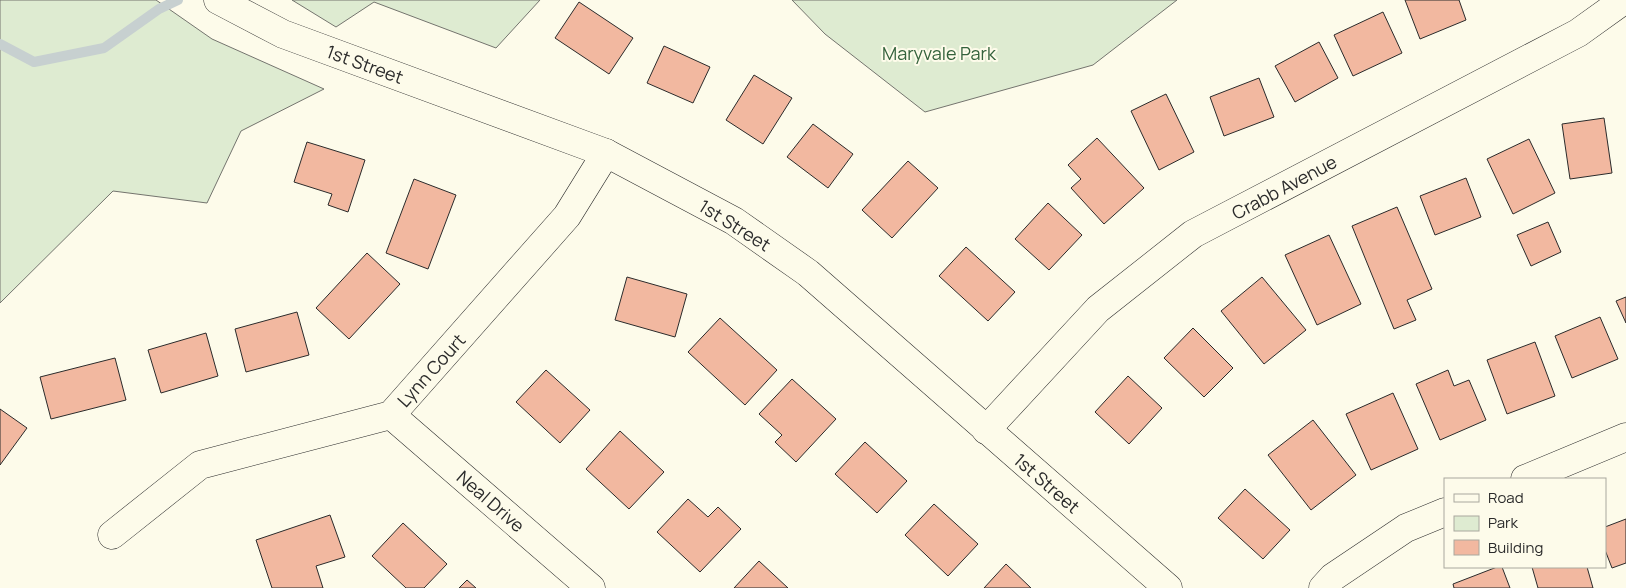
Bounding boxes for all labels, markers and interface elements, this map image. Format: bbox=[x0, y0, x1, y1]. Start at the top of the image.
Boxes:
street label: 1st Street bbox=[323, 39, 407, 89]
park label: Maryvale Park bbox=[882, 41, 997, 65]
street label: Crabb Avenue bbox=[1227, 149, 1341, 225]
street label: 1st Street bbox=[695, 194, 775, 256]
street label: Lynn Court bbox=[392, 328, 470, 412]
street label: 1st Street bbox=[1009, 448, 1085, 518]
street label: Neal Drive bbox=[452, 465, 530, 537]
legend bbox=[1444, 478, 1606, 568]
text: Road bbox=[1488, 487, 1524, 508]
text: Park bbox=[1488, 512, 1518, 533]
text: Building bbox=[1488, 537, 1543, 558]

